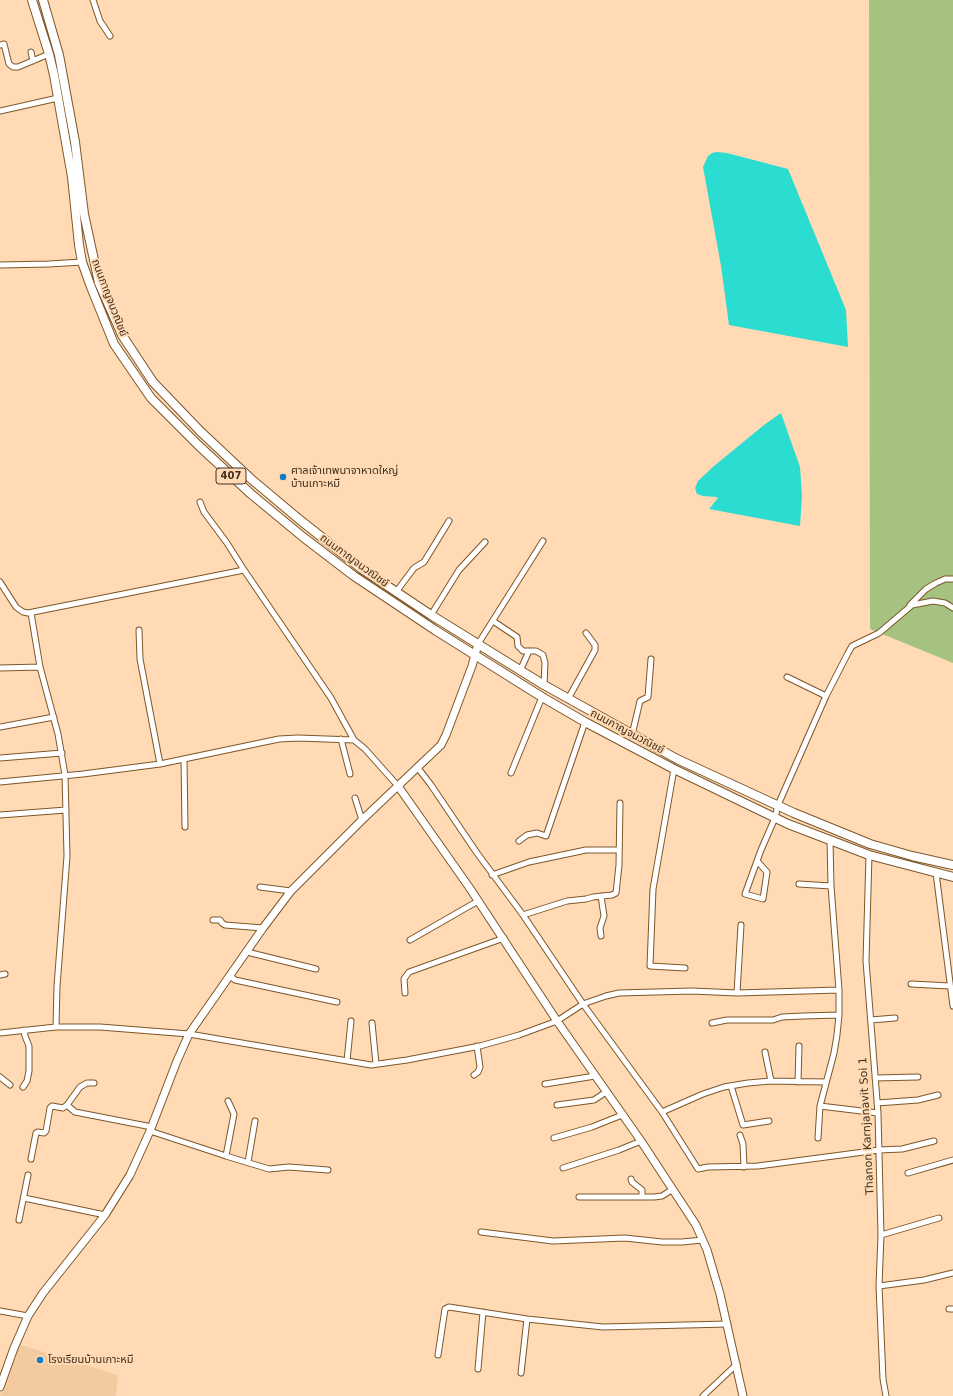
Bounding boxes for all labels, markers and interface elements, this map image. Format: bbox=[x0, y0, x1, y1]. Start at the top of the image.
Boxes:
street label: ถนนกาญจนวณิชย์ bbox=[88, 257, 130, 339]
place label: ศาลเจ้าเทพนาจาหาดใหญ่ บ้านเกาะหมี bbox=[291, 464, 398, 490]
road number: 407 bbox=[216, 468, 246, 484]
marker: ศาลเจ้าเทพนาจาหาดใหญ่ บ้านเกาะหมี bbox=[278, 472, 288, 482]
street label: ถนนกาญจนวณิชย์ bbox=[317, 532, 391, 590]
street label: ถนนกาญจนวณิชย์ bbox=[588, 707, 666, 757]
street label: Thanon Karnjanavit Soi 1 bbox=[857, 1057, 877, 1195]
place label: โรงเรียนบ้านเกาะหมี bbox=[48, 1353, 133, 1367]
marker: โรงเรียนบ้านเกาะหมี bbox=[35, 1355, 45, 1365]

